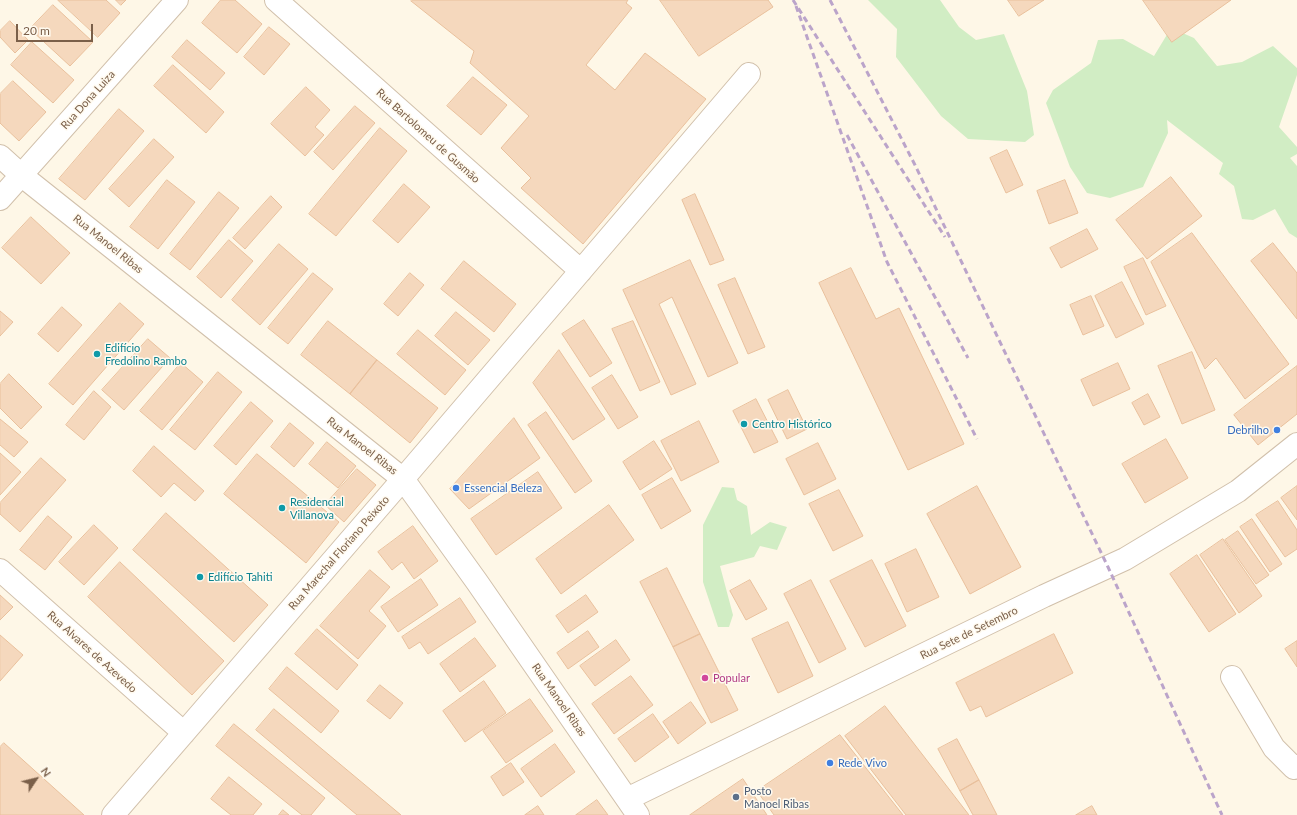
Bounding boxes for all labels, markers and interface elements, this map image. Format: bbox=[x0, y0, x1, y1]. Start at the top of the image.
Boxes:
scale bar bbox=[18, 16, 95, 42]
text: 20 m bbox=[23, 23, 50, 38]
street label: Rua Dona Luiza bbox=[58, 68, 118, 132]
street label: Rua Bartolomeu de Gusmão bbox=[374, 86, 482, 186]
street label: Rua Manoel Ribas bbox=[70, 212, 146, 276]
place label: Edifício Fredolino Rambo bbox=[105, 341, 187, 367]
marker: Edifício Fredolino Rambo bbox=[92, 349, 102, 359]
street label: Rua Manoel Ribas bbox=[324, 414, 400, 478]
place label: Centro Histórico bbox=[752, 417, 832, 431]
marker: Centro Histórico bbox=[739, 419, 749, 429]
place label: Debrilho bbox=[1227, 423, 1269, 437]
marker: Debrilho bbox=[1272, 425, 1282, 435]
place label: Essencial Beleza bbox=[464, 481, 542, 495]
marker: Essencial Beleza bbox=[451, 483, 461, 493]
street label: Rua Marechal Floriano Peixoto bbox=[286, 493, 392, 613]
place label: Residencial Villanova bbox=[290, 495, 344, 521]
marker: Residencial Villanova bbox=[277, 503, 287, 513]
place label: Edifício Tahiti bbox=[208, 570, 272, 584]
marker: Edifício Tahiti bbox=[195, 572, 205, 582]
street label: Rua Sete de Setembro bbox=[918, 604, 1020, 662]
street label: Rua Alvares de Azevedo bbox=[45, 608, 139, 696]
street label: Rua Manoel Ribas bbox=[529, 661, 589, 739]
place label: Popular bbox=[713, 671, 750, 685]
marker: Popular bbox=[700, 673, 710, 683]
place label: Rede Vivo bbox=[838, 756, 887, 770]
marker: Rede Vivo bbox=[825, 758, 835, 768]
north arrow bbox=[16, 759, 56, 799]
text: N bbox=[38, 765, 54, 779]
place label: Posto Manoel Ribas bbox=[744, 784, 809, 810]
marker: Posto Manoel Ribas bbox=[731, 792, 741, 802]

